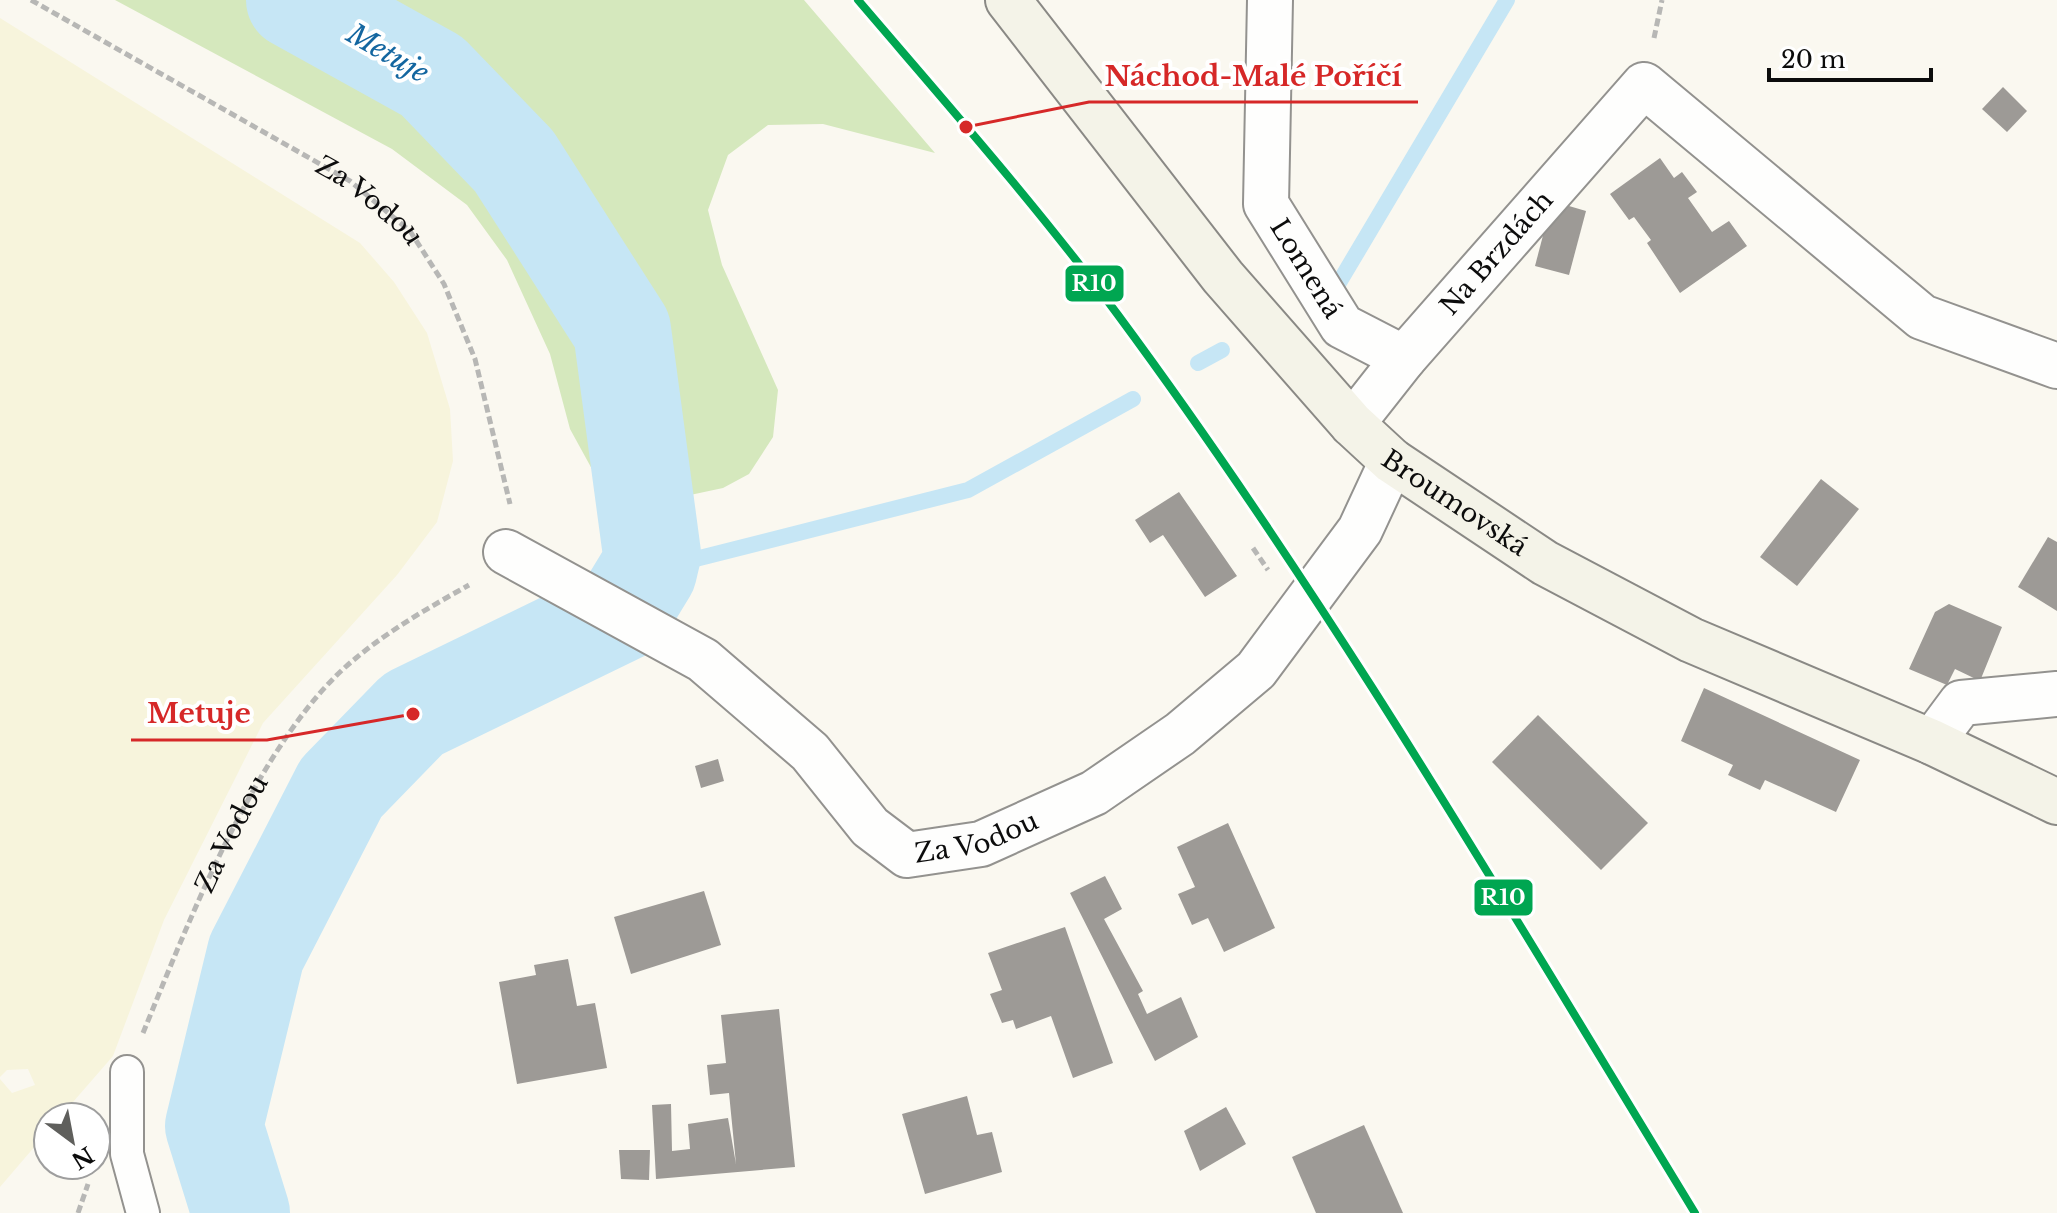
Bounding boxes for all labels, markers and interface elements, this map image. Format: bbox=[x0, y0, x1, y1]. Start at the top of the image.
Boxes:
water label: Metuje bbox=[340, 16, 435, 91]
scale bar bbox=[1769, 32, 1931, 82]
text: 20 m bbox=[1781, 45, 1846, 74]
callout: Náchod-Malé Poříčí bbox=[1089, 50, 1418, 102]
text: Náchod-Malé Poříčí bbox=[1104, 59, 1402, 94]
street label: Za Vodou bbox=[310, 149, 430, 251]
street label: Na Brzdách bbox=[1433, 184, 1560, 322]
street label: Lomená bbox=[1263, 213, 1349, 325]
line badge: R10 bbox=[1064, 264, 1125, 303]
text: R10 bbox=[1071, 270, 1117, 297]
street label: Broumovská bbox=[1376, 443, 1534, 563]
callout: Metuje bbox=[131, 688, 267, 740]
text: Metuje bbox=[147, 696, 251, 731]
street label: Za Vodou bbox=[188, 769, 275, 898]
street label: Za Vodou bbox=[912, 804, 1043, 870]
line badge: R10 bbox=[1473, 878, 1534, 917]
text: R10 bbox=[1480, 884, 1526, 911]
north arrow bbox=[32, 1101, 112, 1181]
text: N bbox=[66, 1141, 98, 1175]

